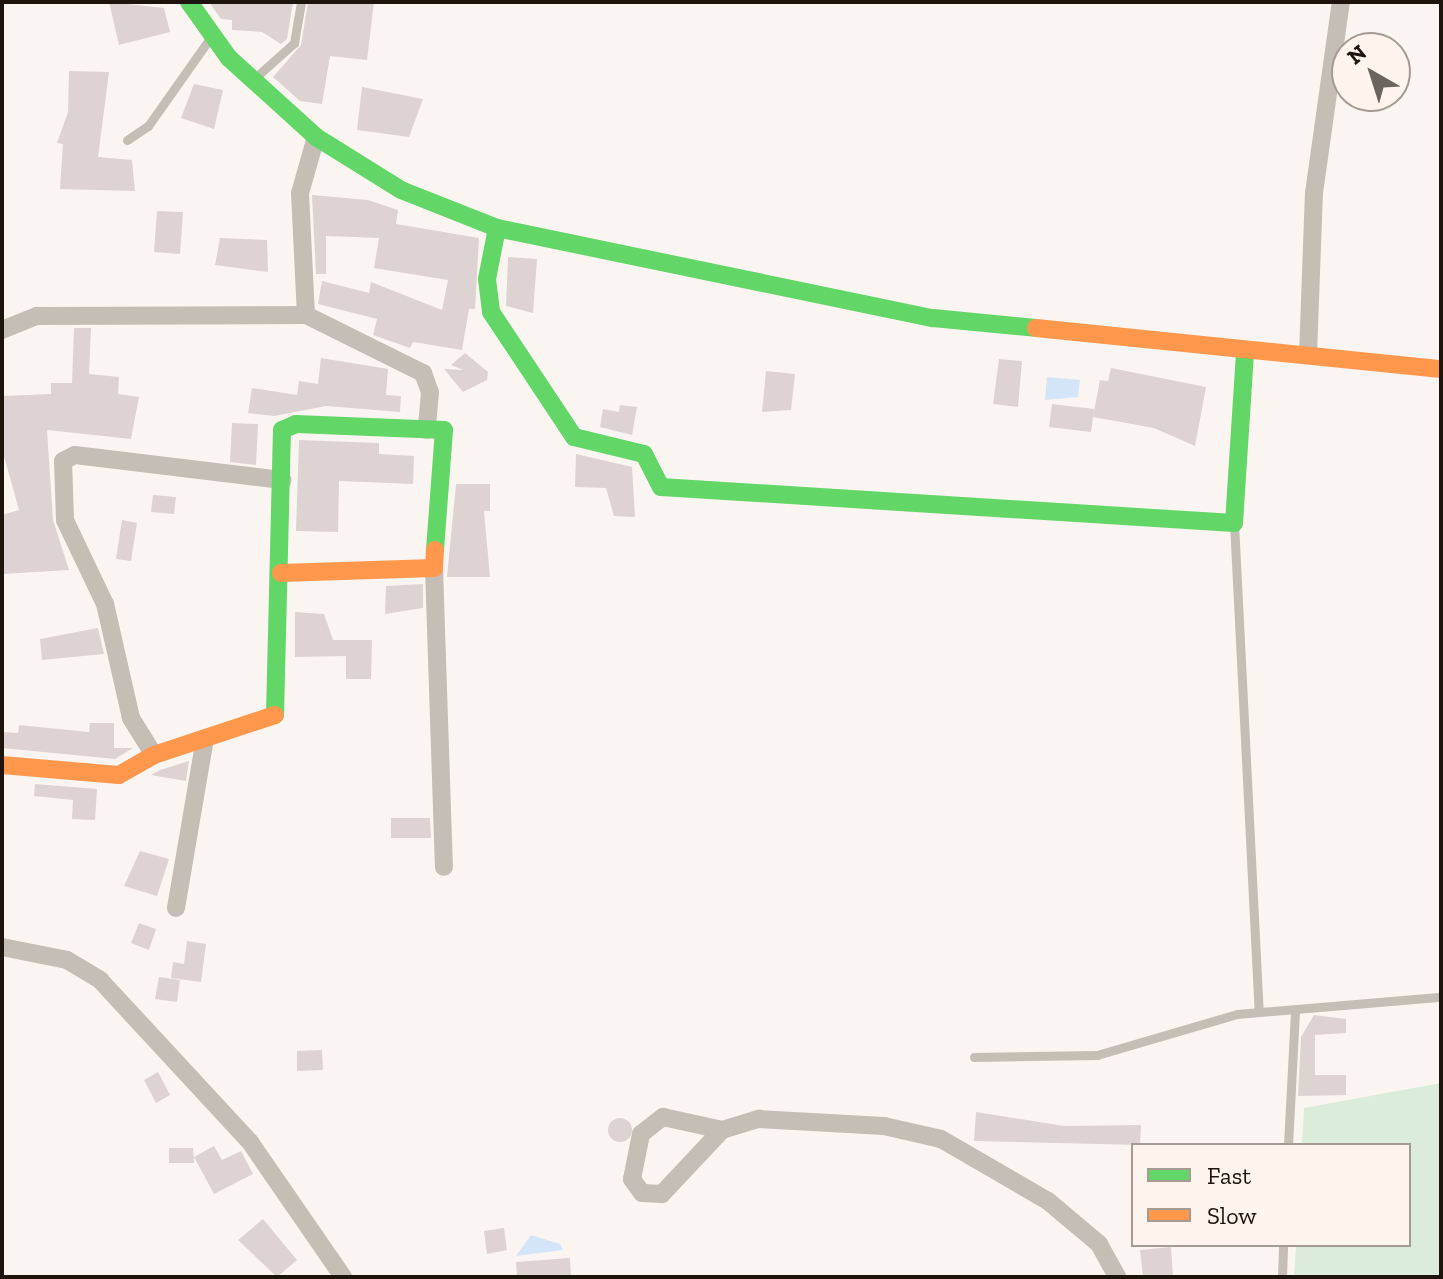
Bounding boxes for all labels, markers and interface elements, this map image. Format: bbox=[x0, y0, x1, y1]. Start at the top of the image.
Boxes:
north arrow bbox=[1331, 32, 1411, 112]
text: N bbox=[1342, 39, 1372, 70]
legend bbox=[1131, 1143, 1411, 1247]
text: Fast bbox=[1207, 1161, 1251, 1190]
text: Slow bbox=[1207, 1201, 1257, 1230]

